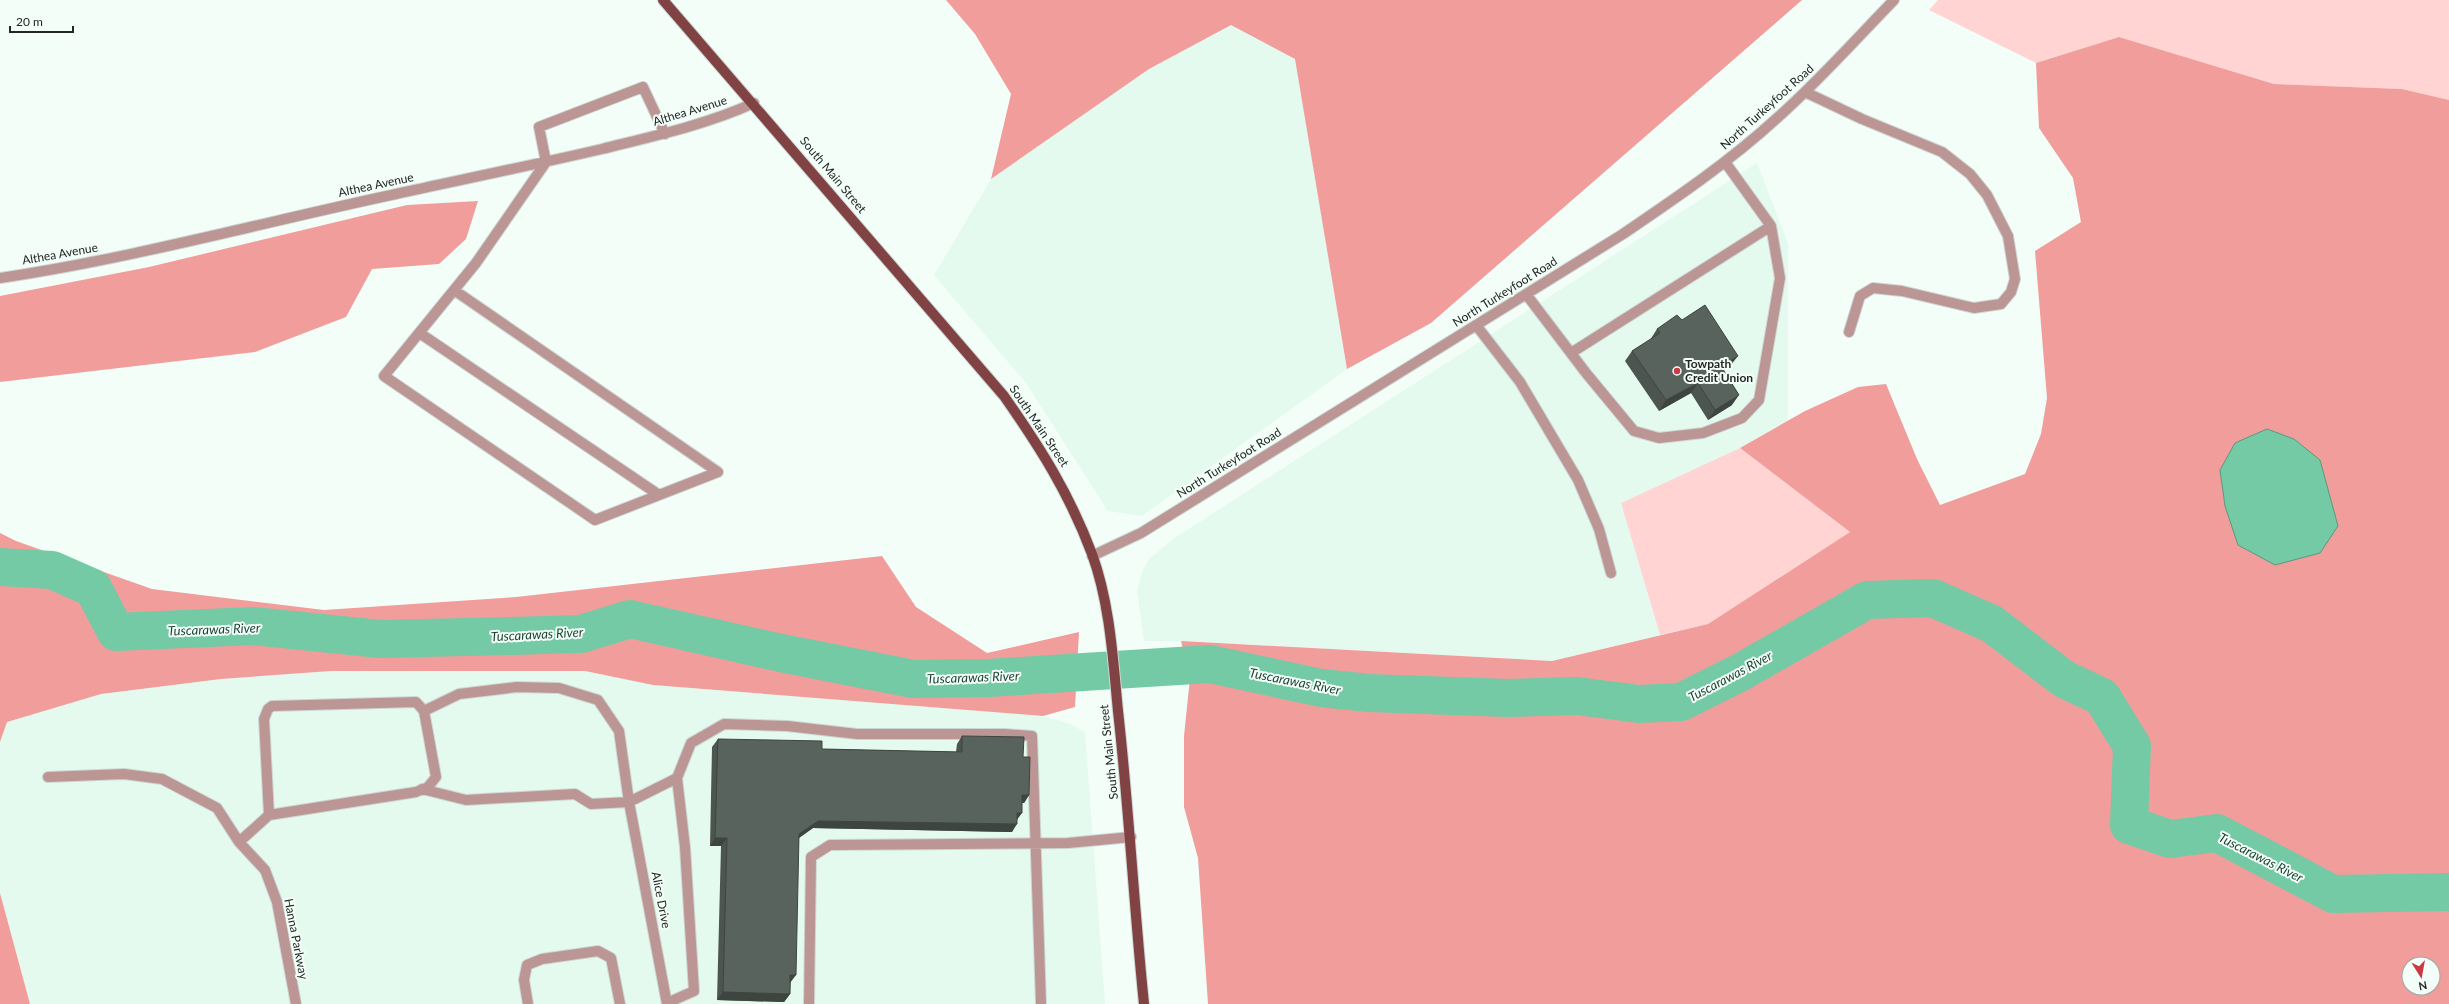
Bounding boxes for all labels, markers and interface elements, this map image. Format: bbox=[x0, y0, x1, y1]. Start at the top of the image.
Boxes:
scale bar bbox=[10, 8, 73, 34]
text: 20 m bbox=[16, 14, 43, 29]
street label: North Turkeyfoot Road bbox=[1717, 61, 1816, 152]
street label: Althea Avenue bbox=[651, 92, 729, 129]
street label: South Main Street bbox=[797, 133, 870, 216]
street label: Althea Avenue bbox=[337, 169, 415, 200]
street label: Althea Avenue bbox=[21, 239, 99, 268]
street label: North Turkeyfoot Road bbox=[1450, 253, 1560, 330]
place label: Towpath Credit Union bbox=[1685, 356, 1753, 385]
marker: Towpath Credit Union bbox=[1672, 366, 1682, 376]
street label: South Main Street bbox=[1007, 382, 1073, 470]
street label: North Turkeyfoot Road bbox=[1174, 424, 1284, 501]
water label: Tuscarawas River bbox=[167, 619, 261, 639]
water label: Tuscarawas River bbox=[490, 624, 584, 644]
water label: Tuscarawas River bbox=[1685, 647, 1775, 705]
water label: Tuscarawas River bbox=[1248, 664, 1343, 698]
water label: Tuscarawas River bbox=[926, 667, 1020, 687]
street label: South Main Street bbox=[1096, 703, 1121, 800]
water label: Tuscarawas River bbox=[2216, 829, 2306, 885]
street label: Alice Drive bbox=[649, 870, 674, 930]
street label: Hanna Parkway bbox=[281, 897, 312, 981]
north arrow bbox=[2401, 956, 2441, 996]
text: N bbox=[2418, 979, 2428, 993]

